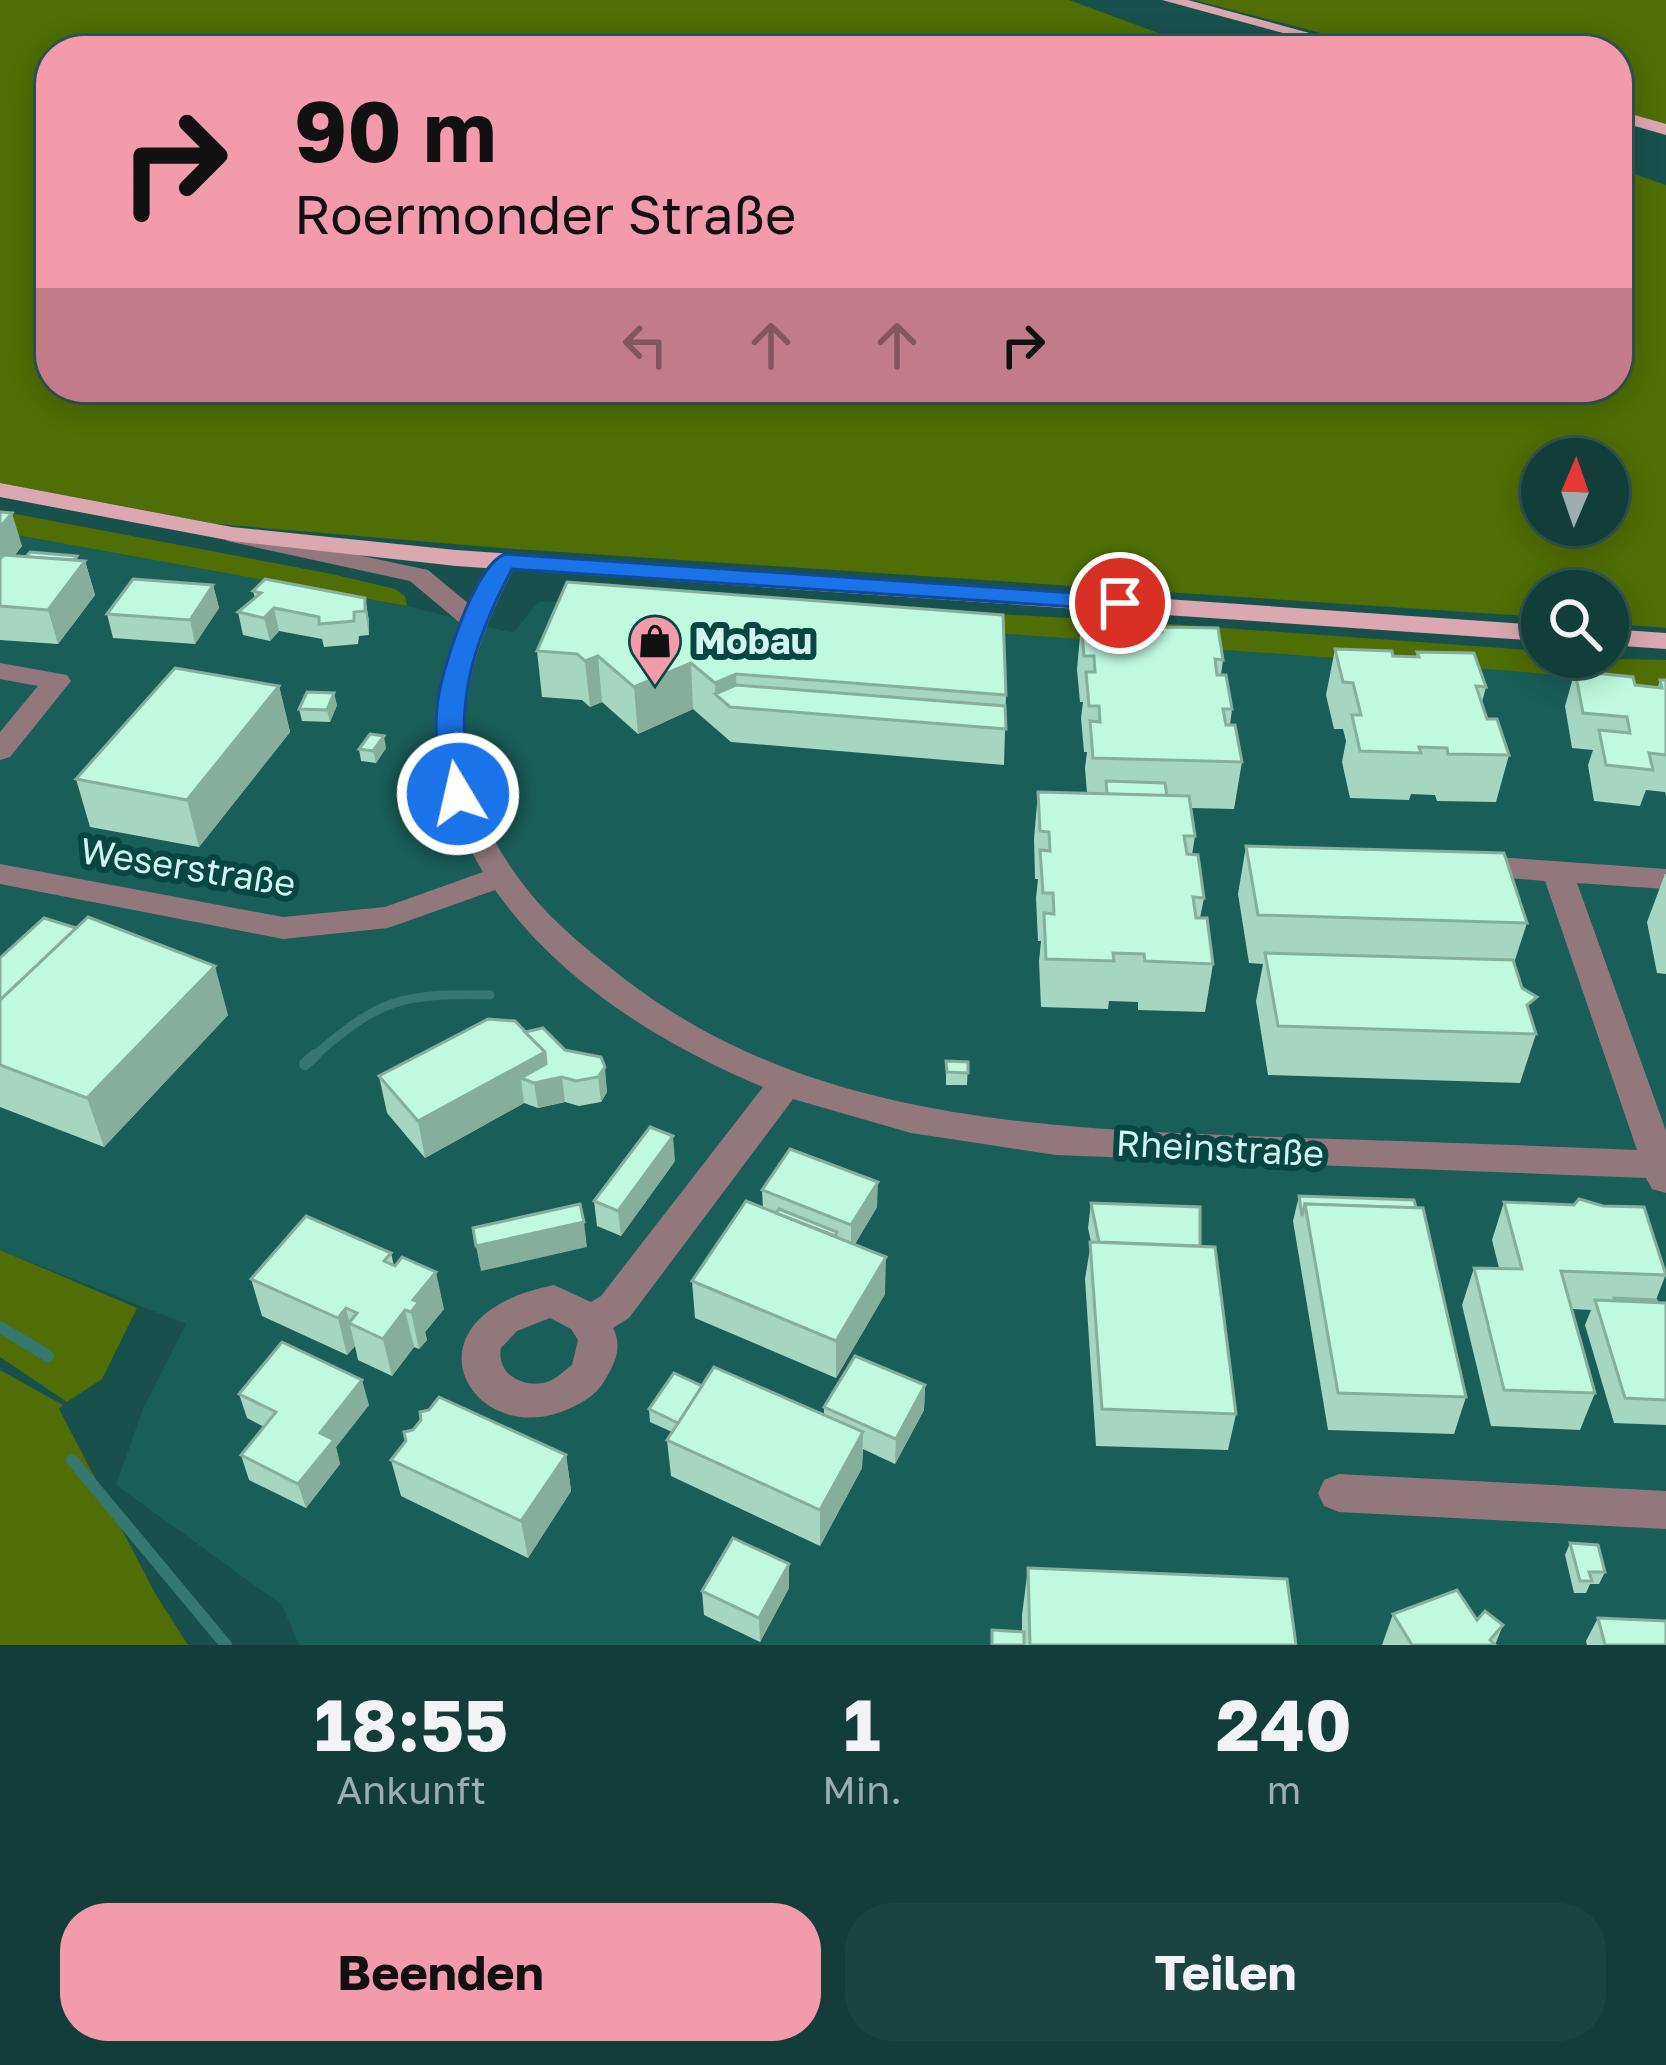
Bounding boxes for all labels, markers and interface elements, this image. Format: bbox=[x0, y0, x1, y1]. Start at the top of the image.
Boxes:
text: 90 m bbox=[294, 80, 496, 180]
icon: right bbox=[96, 84, 252, 240]
text: Roermonder Straße bbox=[294, 181, 796, 246]
icon: left bbox=[612, 312, 678, 378]
icon: ahead bbox=[738, 312, 804, 378]
icon: ahead bbox=[864, 312, 930, 378]
icon: right bbox=[990, 312, 1056, 378]
north arrow bbox=[1521, 438, 1629, 546]
map controls bbox=[1521, 438, 1629, 678]
pin bbox=[1069, 552, 1171, 654]
icon: arrive bbox=[1087, 570, 1153, 636]
button: search bbox=[1521, 570, 1629, 678]
shop icon: Mobau bbox=[627, 613, 683, 687]
place label: Mobau bbox=[694, 619, 812, 662]
position arrow bbox=[395, 731, 521, 857]
street label: Weserstraße bbox=[77, 828, 299, 905]
street label: Rheinstraße bbox=[1115, 1121, 1325, 1174]
text: 18:55 bbox=[314, 1680, 508, 1767]
text: 1 bbox=[844, 1680, 881, 1767]
text: 240 bbox=[1216, 1680, 1352, 1767]
text: Ankunft bbox=[336, 1766, 486, 1813]
text: Min. bbox=[822, 1766, 902, 1813]
text: m bbox=[1267, 1766, 1301, 1813]
button: Beenden bbox=[60, 1903, 821, 2041]
button: Teilen bbox=[845, 1903, 1606, 2041]

